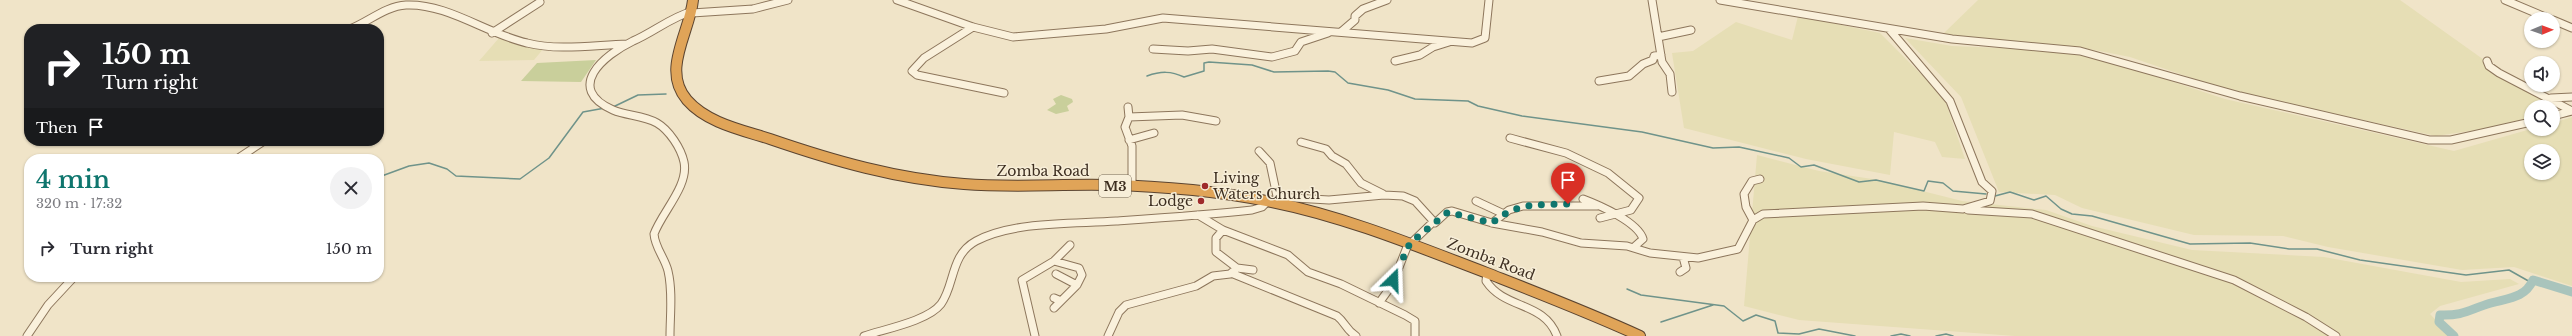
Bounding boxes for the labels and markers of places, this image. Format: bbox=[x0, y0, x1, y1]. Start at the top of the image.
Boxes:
pin bbox=[1551, 163, 1585, 204]
place label: Living Waters Church bbox=[1212, 169, 1321, 203]
marker: Living Waters Church bbox=[1200, 181, 1210, 191]
place label: Lodge bbox=[1148, 192, 1193, 210]
marker: Lodge bbox=[1196, 196, 1206, 206]

